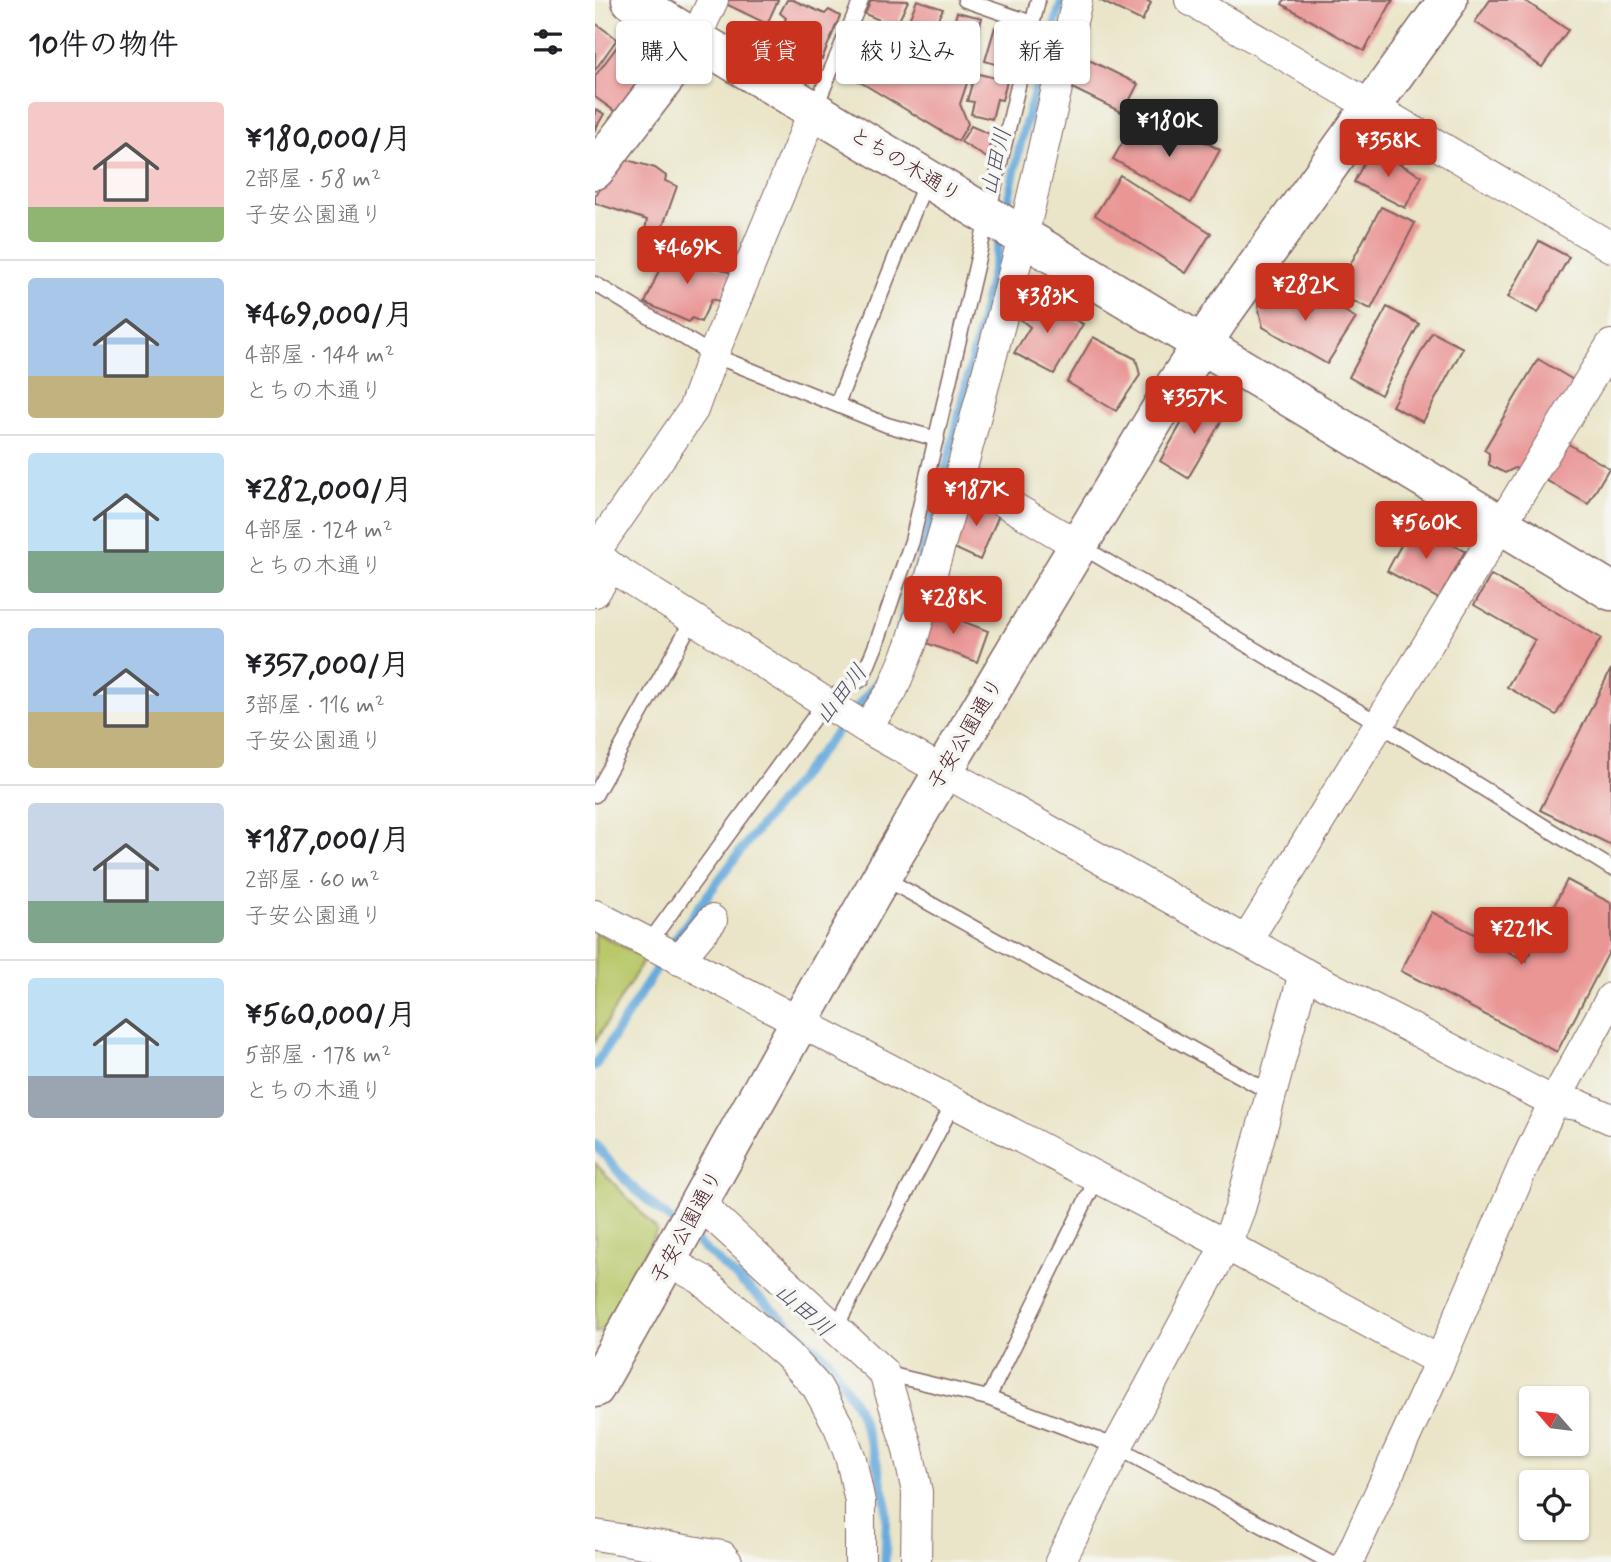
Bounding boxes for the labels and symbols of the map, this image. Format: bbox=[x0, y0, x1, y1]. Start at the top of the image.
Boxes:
pin: ¥180K bbox=[1120, 100, 1218, 159]
pin: ¥358K bbox=[1339, 120, 1437, 179]
street label: とちの木通り bbox=[844, 121, 966, 209]
water label: 山田川 bbox=[975, 125, 1019, 199]
pin: ¥469K bbox=[638, 226, 736, 286]
pin: ¥282K bbox=[1256, 264, 1354, 323]
pin: ¥383K bbox=[998, 276, 1096, 335]
pin: ¥357K bbox=[1145, 376, 1243, 436]
pin: ¥187K bbox=[927, 468, 1025, 528]
pin: ¥560K bbox=[1377, 502, 1475, 561]
pin: ¥288K bbox=[904, 576, 1002, 636]
water label: 山田川 bbox=[809, 659, 875, 731]
street label: 子安公園通り bbox=[922, 673, 1010, 795]
pin: ¥221K bbox=[1472, 908, 1570, 967]
street label: 子安公園通り bbox=[644, 1165, 730, 1289]
water label: 山田川 bbox=[767, 1277, 839, 1345]
north arrow bbox=[1519, 1386, 1589, 1456]

